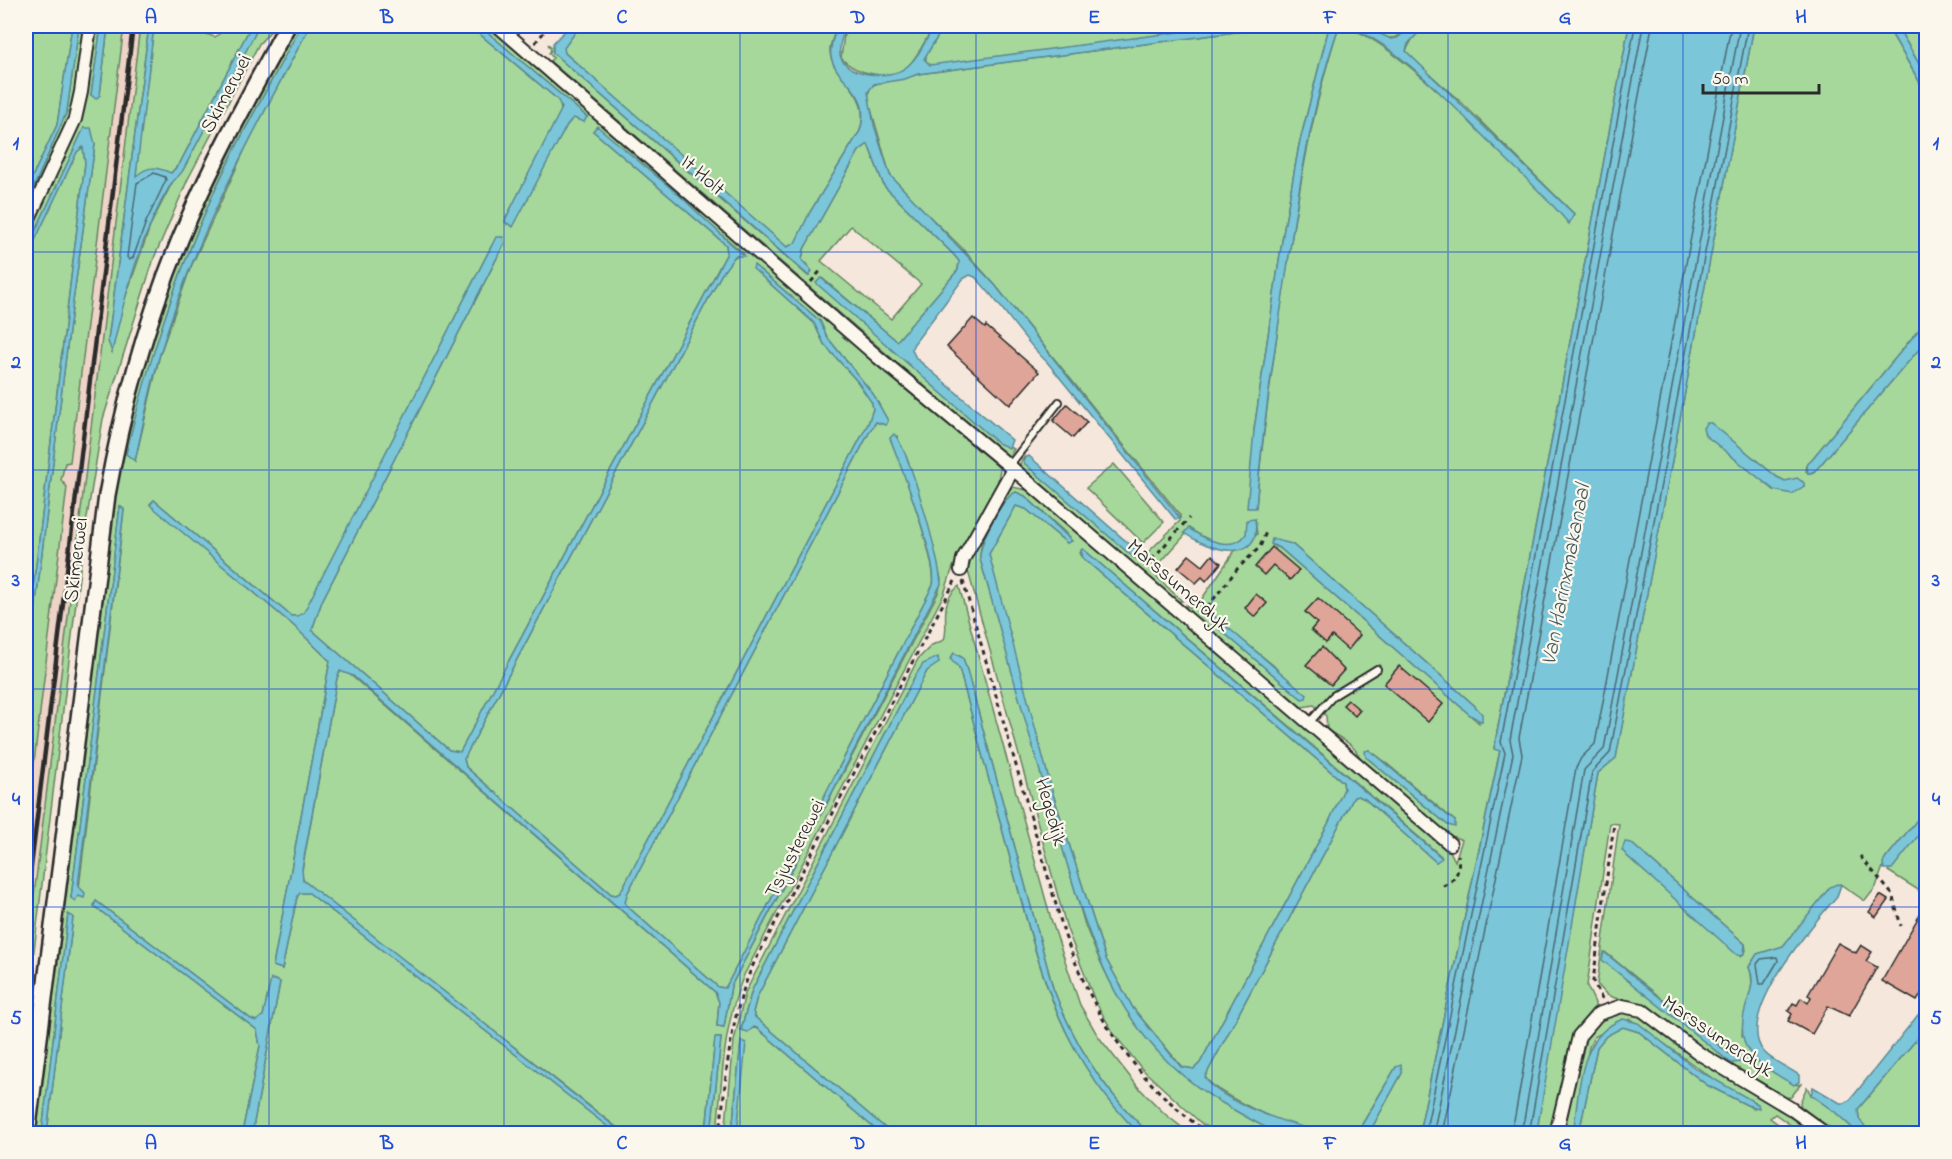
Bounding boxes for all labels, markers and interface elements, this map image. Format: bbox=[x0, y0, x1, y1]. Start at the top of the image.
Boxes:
text: A bbox=[145, 4, 157, 33]
text: B bbox=[379, 4, 394, 33]
text: C bbox=[617, 4, 628, 33]
text: D bbox=[850, 4, 865, 33]
text: E bbox=[1088, 4, 1100, 33]
text: F bbox=[1323, 4, 1337, 33]
text: G bbox=[1559, 4, 1572, 33]
text: H bbox=[1795, 4, 1807, 33]
street label: Skimerwei bbox=[194, 49, 260, 139]
scale bar bbox=[1703, 57, 1818, 95]
text: 50 m bbox=[1712, 67, 1749, 93]
text: 1 bbox=[13, 130, 20, 159]
text: 1 bbox=[1933, 130, 1940, 159]
street label: It Holt bbox=[673, 148, 731, 204]
text: 2 bbox=[10, 349, 21, 378]
text: 2 bbox=[1930, 349, 1941, 378]
water label: Van Harinxmakanaal bbox=[1534, 480, 1601, 668]
street label: Skimerwei bbox=[57, 516, 97, 604]
street label: Marssumerdyk bbox=[1118, 532, 1237, 642]
text: 3 bbox=[11, 567, 20, 596]
text: 3 bbox=[1931, 567, 1940, 596]
street label: Hegedijk bbox=[1024, 774, 1074, 851]
text: 4 bbox=[12, 786, 21, 815]
text: 4 bbox=[1932, 786, 1941, 815]
street label: Tsjusterewei bbox=[758, 794, 834, 904]
street label: Marssumerdyk bbox=[1654, 989, 1779, 1088]
text: 5 bbox=[10, 1005, 22, 1034]
text: 5 bbox=[1930, 1005, 1942, 1034]
text: A bbox=[145, 1130, 157, 1159]
text: B bbox=[379, 1130, 394, 1159]
text: C bbox=[617, 1130, 628, 1159]
text: D bbox=[850, 1130, 865, 1159]
text: E bbox=[1088, 1130, 1100, 1159]
text: F bbox=[1323, 1130, 1337, 1159]
text: G bbox=[1559, 1130, 1572, 1159]
text: H bbox=[1795, 1130, 1807, 1159]

